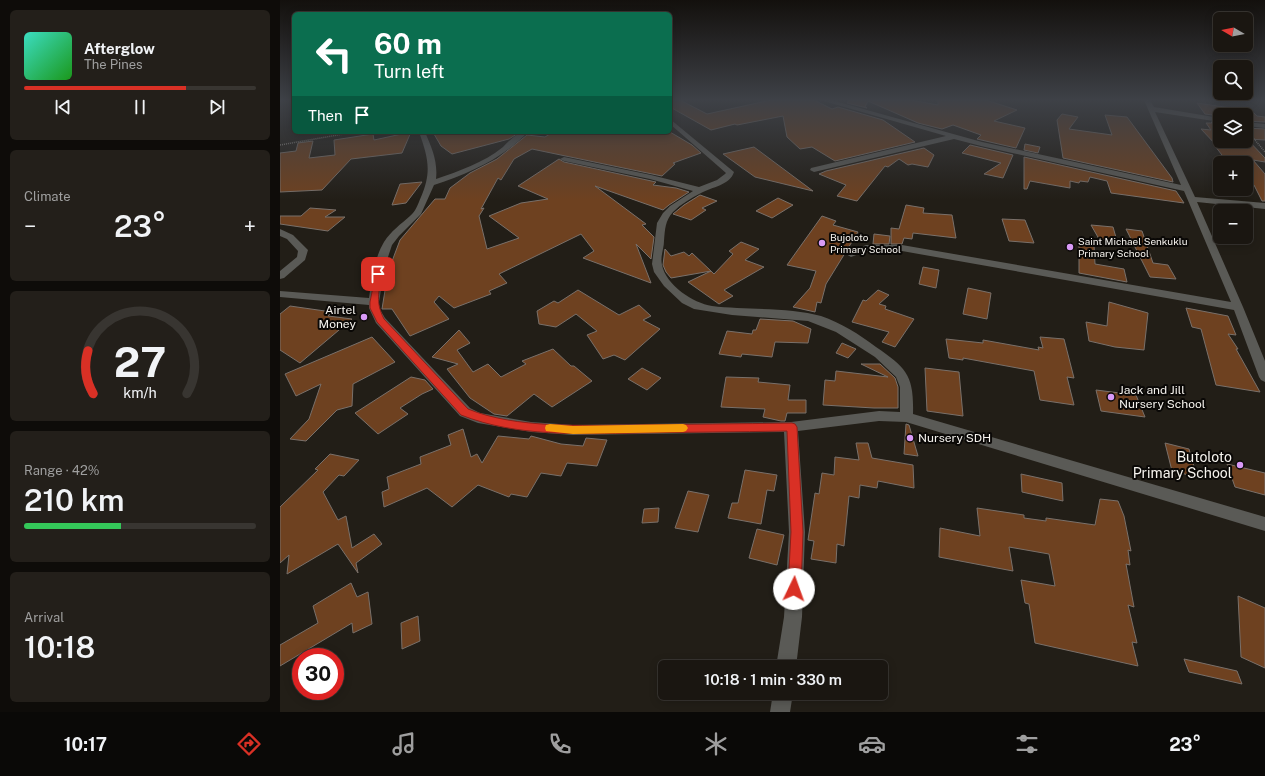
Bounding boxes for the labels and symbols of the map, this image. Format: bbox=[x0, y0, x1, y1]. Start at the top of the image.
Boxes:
north arrow bbox=[1213, 12, 1253, 52]
place label: Bujoloto Primary School bbox=[830, 231, 901, 255]
place label: Saint Michael Senkuklu Primary School bbox=[1078, 235, 1188, 259]
marker: Bujoloto Primary School bbox=[817, 238, 827, 248]
marker: Saint Michael Senkuklu Primary School bbox=[1065, 242, 1075, 252]
pin bbox=[361, 257, 395, 291]
place label: Airtel Money bbox=[319, 303, 357, 331]
marker: Airtel Money bbox=[359, 312, 369, 322]
place label: Jack and Jill Nursery School bbox=[1119, 383, 1206, 411]
marker: Jack and Jill Nursery School bbox=[1106, 392, 1116, 402]
place label: Nursery SDH bbox=[918, 431, 991, 445]
marker: Nursery SDH bbox=[905, 433, 915, 443]
place label: Butoloto Primary School bbox=[1133, 449, 1232, 481]
marker: Butoloto Primary School bbox=[1235, 460, 1245, 470]
position arrow bbox=[773, 568, 815, 610]
speed limit sign: 30 bbox=[292, 648, 344, 700]

